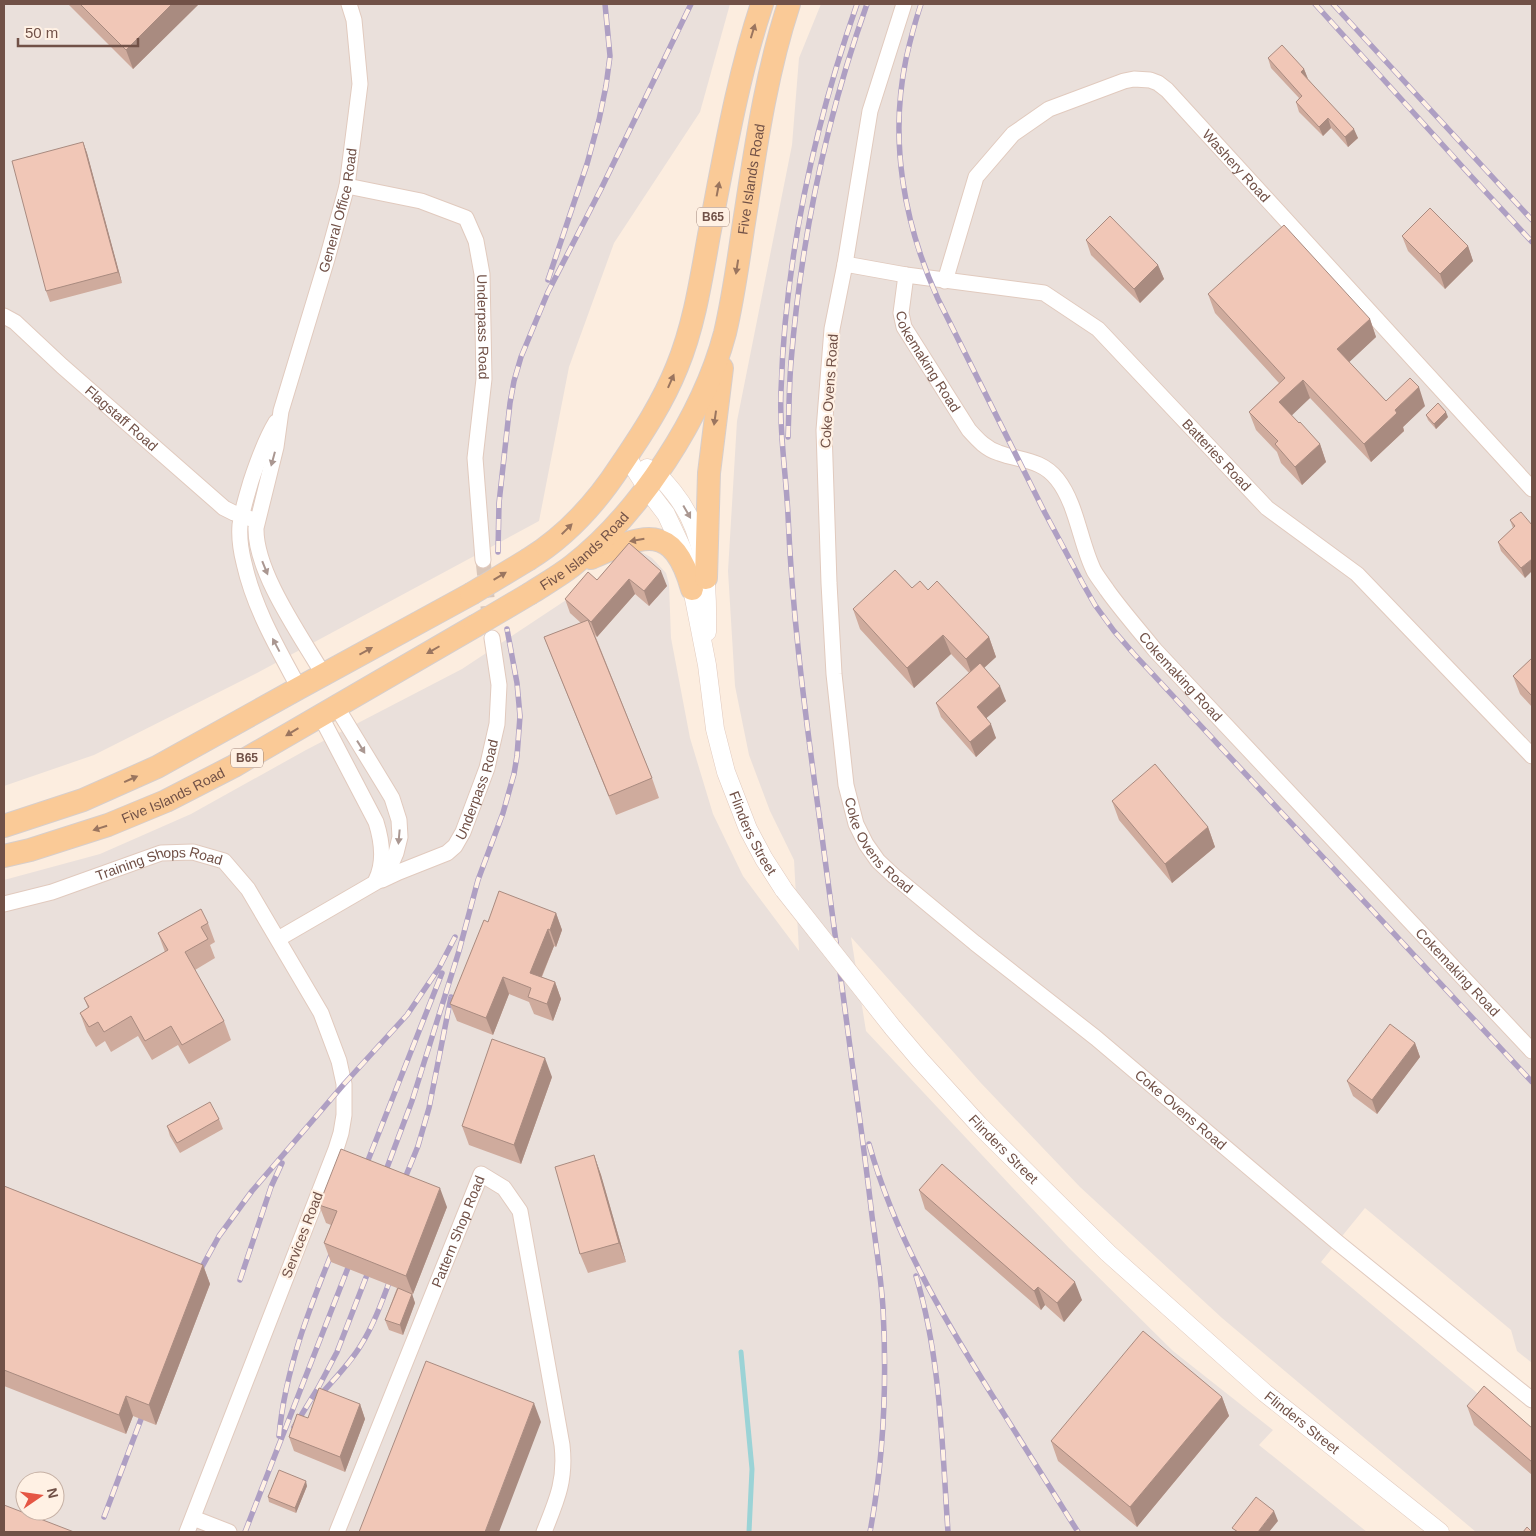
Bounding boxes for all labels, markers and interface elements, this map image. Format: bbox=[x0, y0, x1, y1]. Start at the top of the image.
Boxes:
scale bar bbox=[18, 15, 138, 47]
one-way arrow bbox=[750, 23, 758, 38]
text: 50 m bbox=[25, 24, 58, 41]
street label: Five Islands Road bbox=[734, 122, 768, 236]
street label: Washery Road bbox=[1199, 126, 1273, 205]
street label: General Office Road bbox=[315, 147, 360, 274]
one-way arrow bbox=[715, 181, 723, 197]
road number: B65 bbox=[697, 208, 729, 226]
one-way arrow bbox=[733, 259, 741, 275]
street label: Underpass Road bbox=[474, 274, 492, 379]
street label: Cokemaking Road bbox=[893, 309, 964, 415]
street label: Coke Ovens Road bbox=[817, 333, 841, 449]
one-way arrow bbox=[668, 374, 676, 388]
street label: Flagstaff Road bbox=[82, 382, 161, 454]
one-way arrow bbox=[711, 410, 719, 426]
street label: Batteries Road bbox=[1179, 416, 1254, 494]
one-way arrow bbox=[269, 452, 277, 467]
one-way arrow bbox=[682, 506, 691, 519]
street label: Five Islands Road bbox=[537, 509, 632, 593]
one-way arrow bbox=[561, 523, 573, 535]
one-way arrow bbox=[630, 536, 645, 544]
one-way arrow bbox=[261, 561, 269, 575]
one-way arrow bbox=[493, 572, 506, 581]
street label: Cokemaking Road bbox=[1136, 629, 1226, 724]
one-way arrow bbox=[271, 638, 280, 651]
one-way arrow bbox=[360, 646, 373, 655]
one-way arrow bbox=[426, 646, 439, 655]
one-way arrow bbox=[285, 727, 298, 736]
street label: Underpass Road bbox=[452, 738, 501, 843]
one-way arrow bbox=[357, 741, 366, 754]
road number: B65 bbox=[231, 748, 263, 768]
street label: Five Islands Road bbox=[119, 764, 227, 827]
one-way arrow bbox=[124, 775, 138, 783]
street label: Flinders Street bbox=[726, 789, 780, 878]
street label: Coke Ovens Road bbox=[841, 796, 916, 896]
one-way arrow bbox=[92, 824, 107, 832]
one-way arrow bbox=[395, 829, 403, 845]
street label: Training Shops Road bbox=[93, 843, 224, 884]
street label: Cokemaking Road bbox=[1412, 924, 1503, 1019]
street label: Coke Ovens Road bbox=[1132, 1067, 1230, 1153]
street label: Flinders Street bbox=[966, 1111, 1041, 1187]
street label: Pattern Shop Road bbox=[428, 1173, 488, 1290]
street label: Services Road bbox=[278, 1190, 326, 1280]
street label: Flinders Street bbox=[1261, 1388, 1343, 1457]
north arrow bbox=[15, 1471, 65, 1521]
text: N bbox=[44, 1486, 62, 1500]

